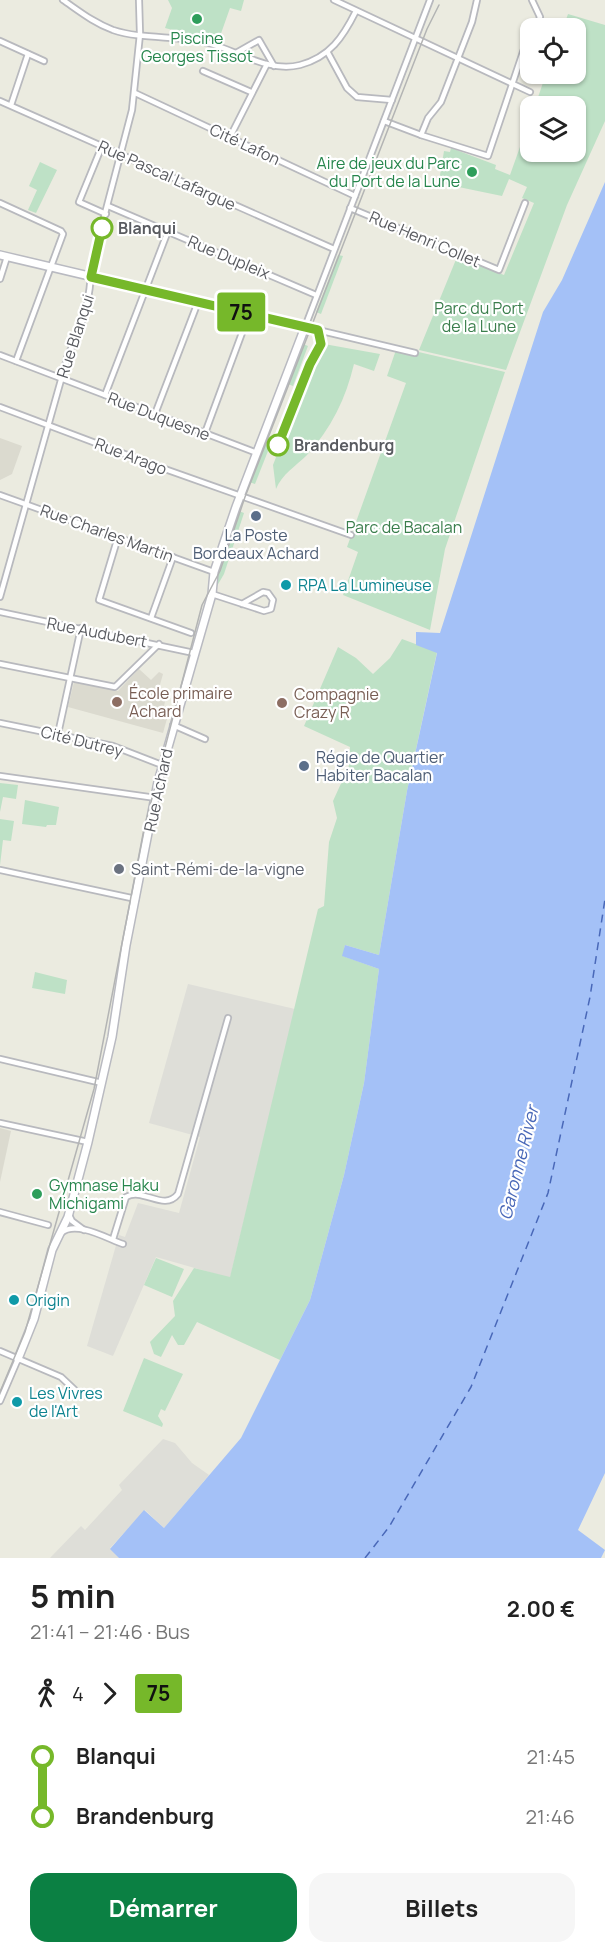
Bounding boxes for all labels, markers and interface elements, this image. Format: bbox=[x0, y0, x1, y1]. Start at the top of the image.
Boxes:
marker: Piscine Georges Tissot bbox=[190, 12, 204, 26]
map controls bbox=[520, 18, 586, 162]
button: locate bbox=[520, 18, 586, 84]
place label: Piscine Georges Tissot bbox=[141, 27, 253, 67]
button: layers bbox=[520, 96, 586, 162]
street label: Cité Lafon bbox=[206, 118, 284, 170]
street label: Rue Pascal Lafargue bbox=[95, 135, 239, 215]
place label: Aire de jeux du Parc du Port de la Lune bbox=[317, 152, 460, 192]
marker: Aire de jeux du Parc du Port de la Lune bbox=[465, 165, 479, 179]
street label: Rue Henri Collet bbox=[366, 206, 484, 272]
marker: Blanqui bbox=[91, 217, 113, 239]
place label: Blanqui bbox=[118, 217, 176, 239]
street label: Rue Dupleix bbox=[185, 230, 274, 284]
street label: Rue Blanqui bbox=[51, 291, 99, 381]
line badge: 75 bbox=[214, 292, 268, 332]
park label: Parc du Port de la Lune bbox=[434, 297, 524, 337]
text: 75 bbox=[229, 298, 253, 326]
street label: Rue Duquesne bbox=[105, 386, 213, 446]
street label: Rue Arago bbox=[92, 432, 170, 480]
marker: Brandenburg bbox=[267, 434, 289, 456]
place label: Brandenburg bbox=[294, 434, 394, 456]
street label: Rue Charles Martin bbox=[37, 499, 177, 567]
marker: La Poste Bordeaux Achard bbox=[249, 509, 263, 523]
park label: Parc de Bacalan bbox=[346, 516, 462, 538]
place label: La Poste Bordeaux Achard bbox=[193, 524, 319, 564]
place label: RPA La Lumineuse bbox=[298, 574, 432, 596]
marker: RPA La Lumineuse bbox=[279, 578, 293, 592]
street label: Rue Audubert bbox=[45, 611, 149, 653]
place label: École primaire Achard bbox=[129, 682, 233, 722]
place label: Compagnie Crazy R bbox=[294, 683, 379, 723]
marker: École primaire Achard bbox=[110, 695, 124, 709]
marker: Compagnie Crazy R bbox=[275, 696, 289, 710]
street label: Cité Dutrey bbox=[39, 720, 126, 762]
street label: Rue Achard bbox=[138, 746, 178, 834]
place label: Régie de Quartier Habiter Bacalan bbox=[316, 746, 444, 786]
marker: Régie de Quartier Habiter Bacalan bbox=[297, 759, 311, 773]
place label: Saint-Rémi-de-la-vigne bbox=[131, 858, 304, 880]
marker: Saint-Rémi-de-la-vigne bbox=[112, 862, 126, 876]
water label: Garonne River bbox=[492, 1101, 544, 1222]
place label: Gymnase Haku Michigami bbox=[49, 1174, 159, 1214]
marker: Gymnase Haku Michigami bbox=[30, 1187, 44, 1201]
place label: Origin bbox=[26, 1289, 70, 1311]
marker: Origin bbox=[7, 1293, 21, 1307]
place label: Les Vivres de l'Art bbox=[29, 1382, 103, 1422]
marker: Les Vivres de l'Art bbox=[10, 1395, 24, 1409]
text: 5 min bbox=[30, 1573, 116, 1618]
text: 2.00 € bbox=[507, 1594, 575, 1624]
text: 21:41 – 21:46 · Bus bbox=[30, 1618, 190, 1645]
icon: walk bbox=[30, 1677, 63, 1710]
icon: forward bbox=[93, 1677, 126, 1710]
text: 75 bbox=[147, 1679, 170, 1707]
text: 4 bbox=[72, 1680, 84, 1707]
text: Blanqui bbox=[76, 1741, 156, 1771]
text: 21:45 bbox=[526, 1743, 575, 1770]
text: Brandenburg bbox=[76, 1801, 214, 1831]
text: 21:46 bbox=[526, 1803, 575, 1830]
button: Démarrer bbox=[30, 1873, 297, 1942]
button: Billets bbox=[309, 1873, 575, 1942]

